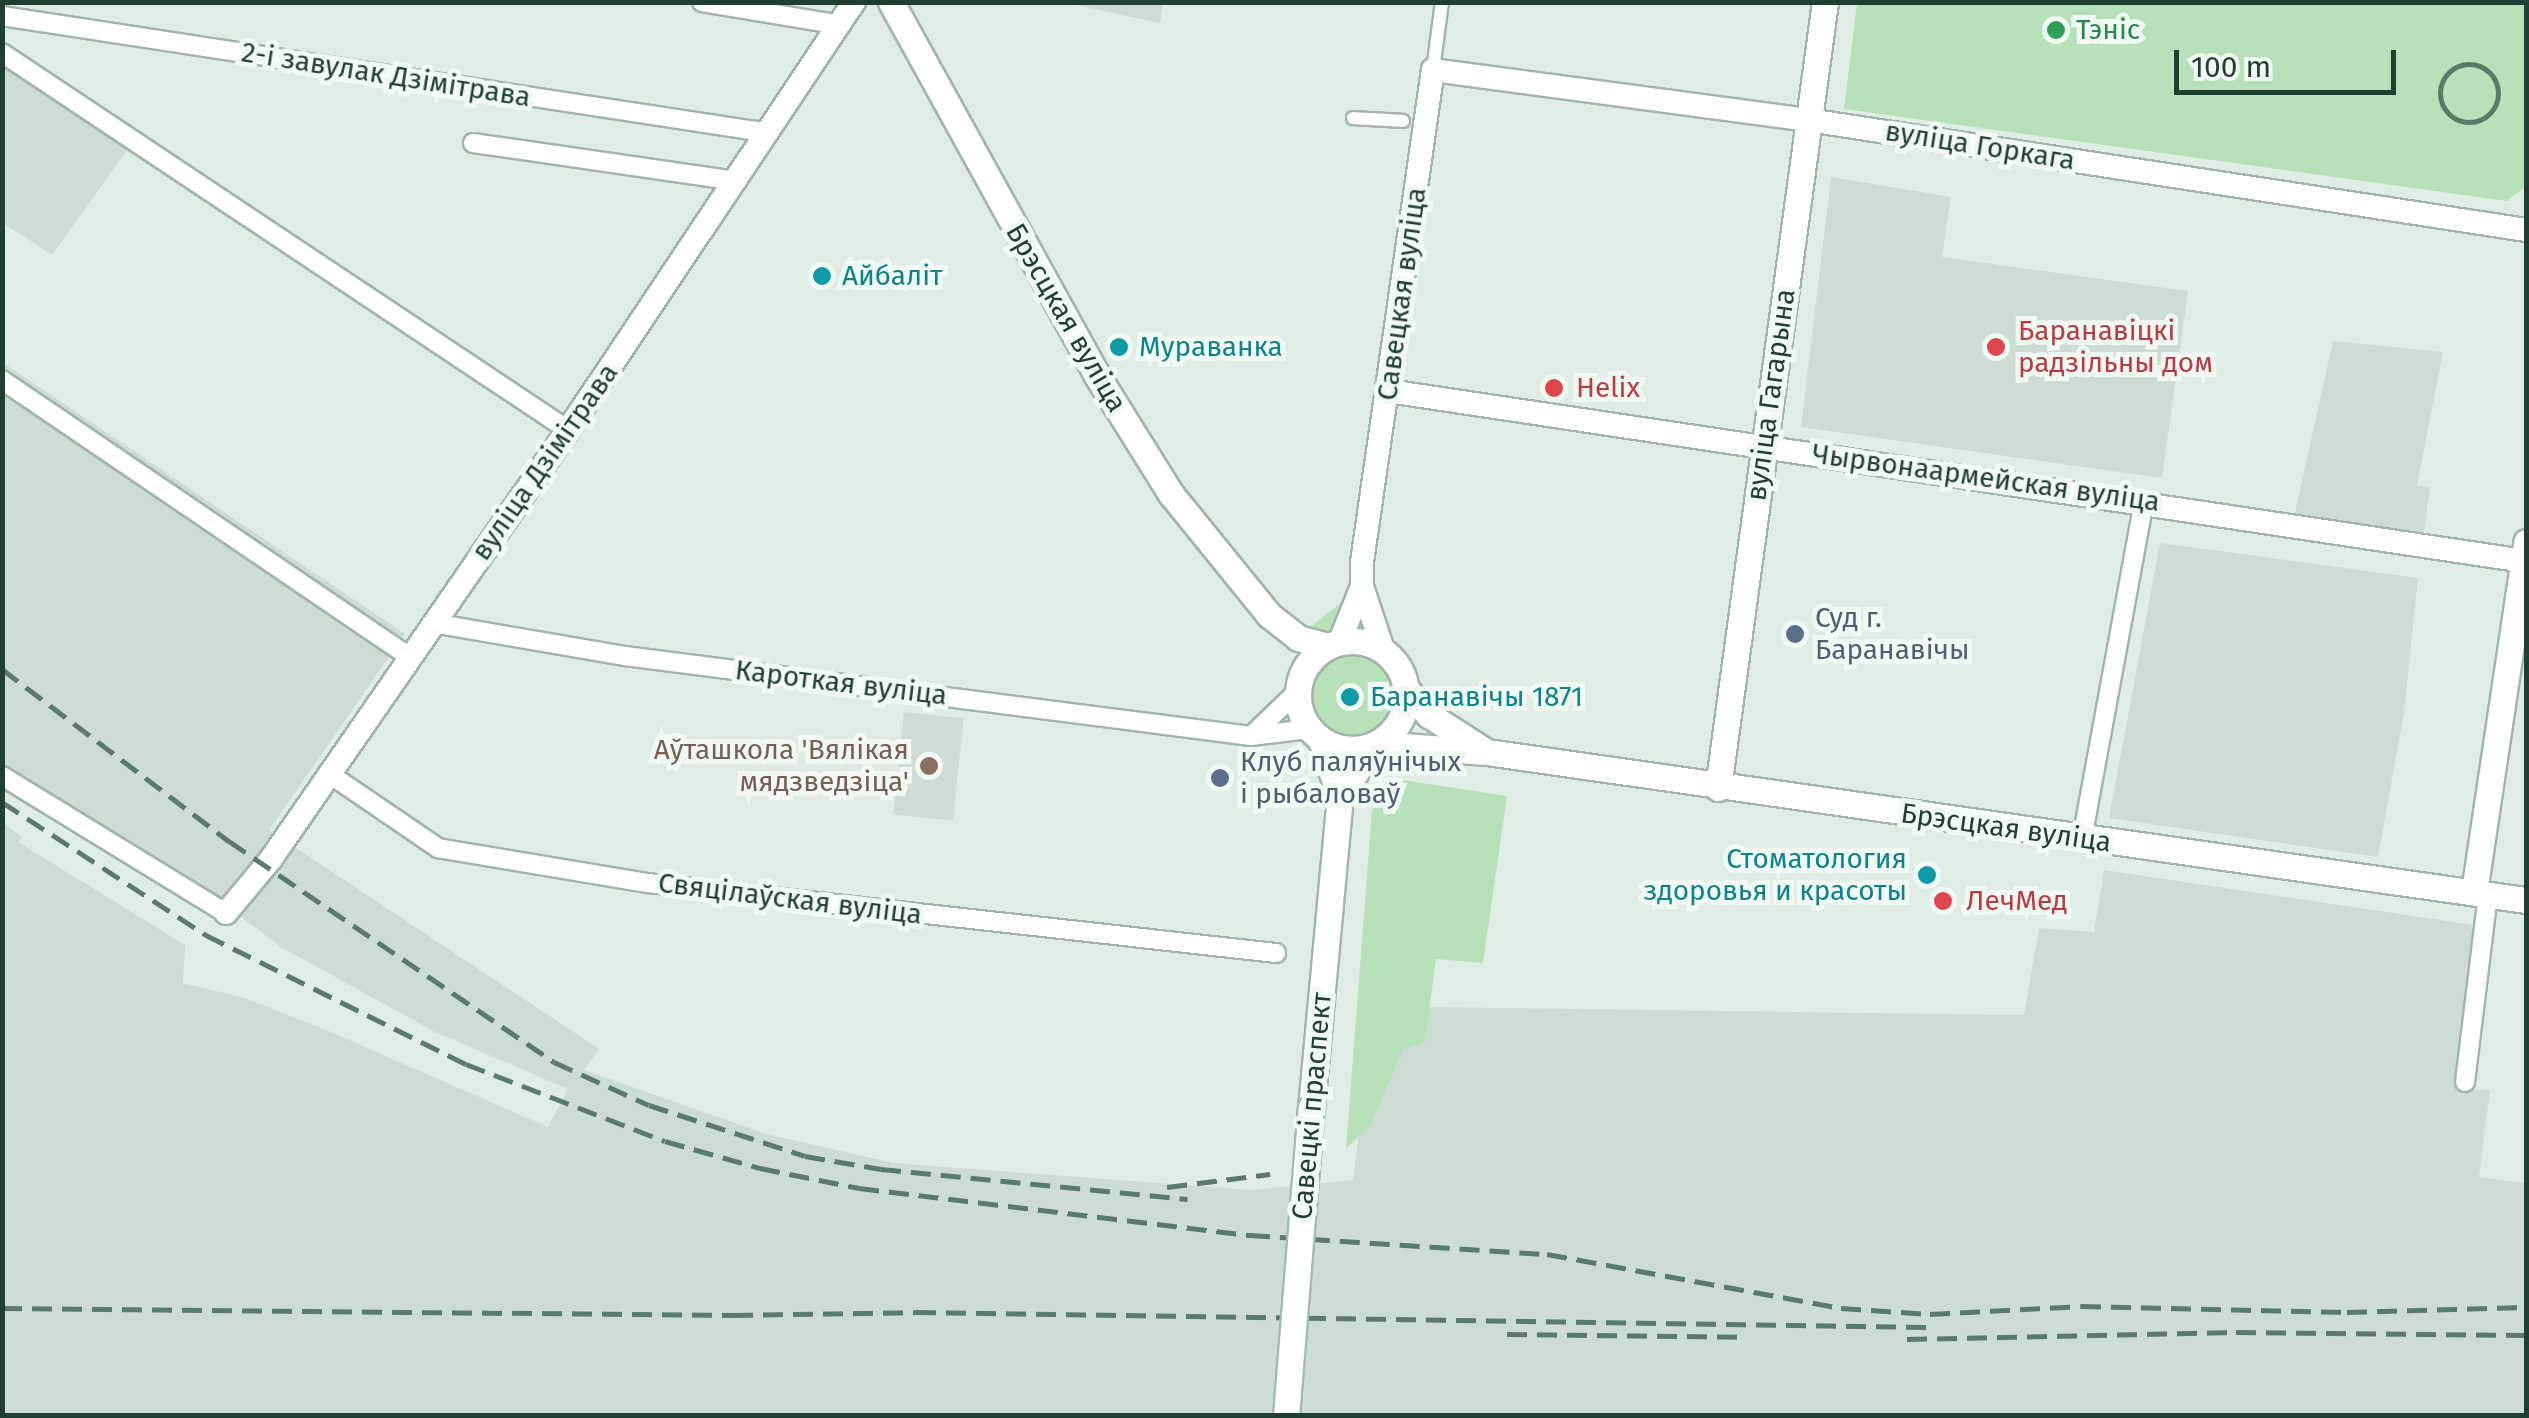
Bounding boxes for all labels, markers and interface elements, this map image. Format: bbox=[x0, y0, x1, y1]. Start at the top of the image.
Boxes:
place label: Тэніс bbox=[2076, 13, 2140, 47]
marker: Тэніс bbox=[2045, 19, 2067, 41]
scale bar bbox=[2179, 30, 2402, 92]
street label: 2-і завулак Дзімітрава bbox=[239, 36, 533, 114]
text: 100 m bbox=[2191, 49, 2271, 85]
street label: вуліца Горкага bbox=[1883, 114, 2077, 178]
street label: Савецкая вуліца bbox=[1370, 185, 1434, 403]
street label: Брэсцкая вуліца bbox=[998, 218, 1134, 418]
place label: Айбаліт bbox=[842, 259, 943, 293]
marker: Айбаліт bbox=[811, 265, 833, 287]
street label: вуліца Гагарына bbox=[1739, 287, 1803, 503]
place label: Баранавіцкі радзільны дом bbox=[2018, 314, 2213, 380]
place label: Мураванка bbox=[1139, 330, 1283, 364]
marker: Баранавіцкі радзільны дом bbox=[1983, 334, 2009, 360]
marker: Мураванка bbox=[1108, 336, 1130, 358]
street label: вуліца Дзімітрава bbox=[465, 357, 625, 567]
place label: Helix bbox=[1576, 371, 1640, 405]
marker: Helix bbox=[1541, 375, 1567, 401]
street label: Чырвонаармейская вуліца bbox=[1810, 437, 2162, 519]
place label: Суд г. Баранавічы bbox=[1815, 601, 1970, 667]
marker: Суд г. Баранавічы bbox=[1784, 623, 1806, 645]
street label: Кароткая вуліца bbox=[733, 653, 949, 713]
place label: Баранавічы 1871 bbox=[1370, 680, 1583, 714]
marker: Баранавічы 1871 bbox=[1339, 686, 1361, 708]
place label: Аўташкола 'Вялікая мядзведзіца' bbox=[654, 733, 909, 799]
place label: Клуб паляўнічых і рыбаловаў bbox=[1240, 745, 1461, 811]
marker: Аўташкола 'Вялікая мядзведзіца' bbox=[918, 755, 940, 777]
marker: Клуб паляўнічых і рыбаловаў bbox=[1209, 767, 1231, 789]
street label: Брэсцкая вуліца bbox=[1899, 797, 2113, 859]
place label: Стоматология здоровья и красоты bbox=[1643, 842, 1907, 908]
marker: Стоматология здоровья и красоты bbox=[1916, 864, 1938, 886]
street label: Свяцілаўская вуліца bbox=[656, 866, 924, 932]
place label: ЛечМед bbox=[1966, 884, 2068, 918]
marker: ЛечМед bbox=[1930, 888, 1956, 914]
street label: Савецкі праспект bbox=[1285, 991, 1339, 1221]

